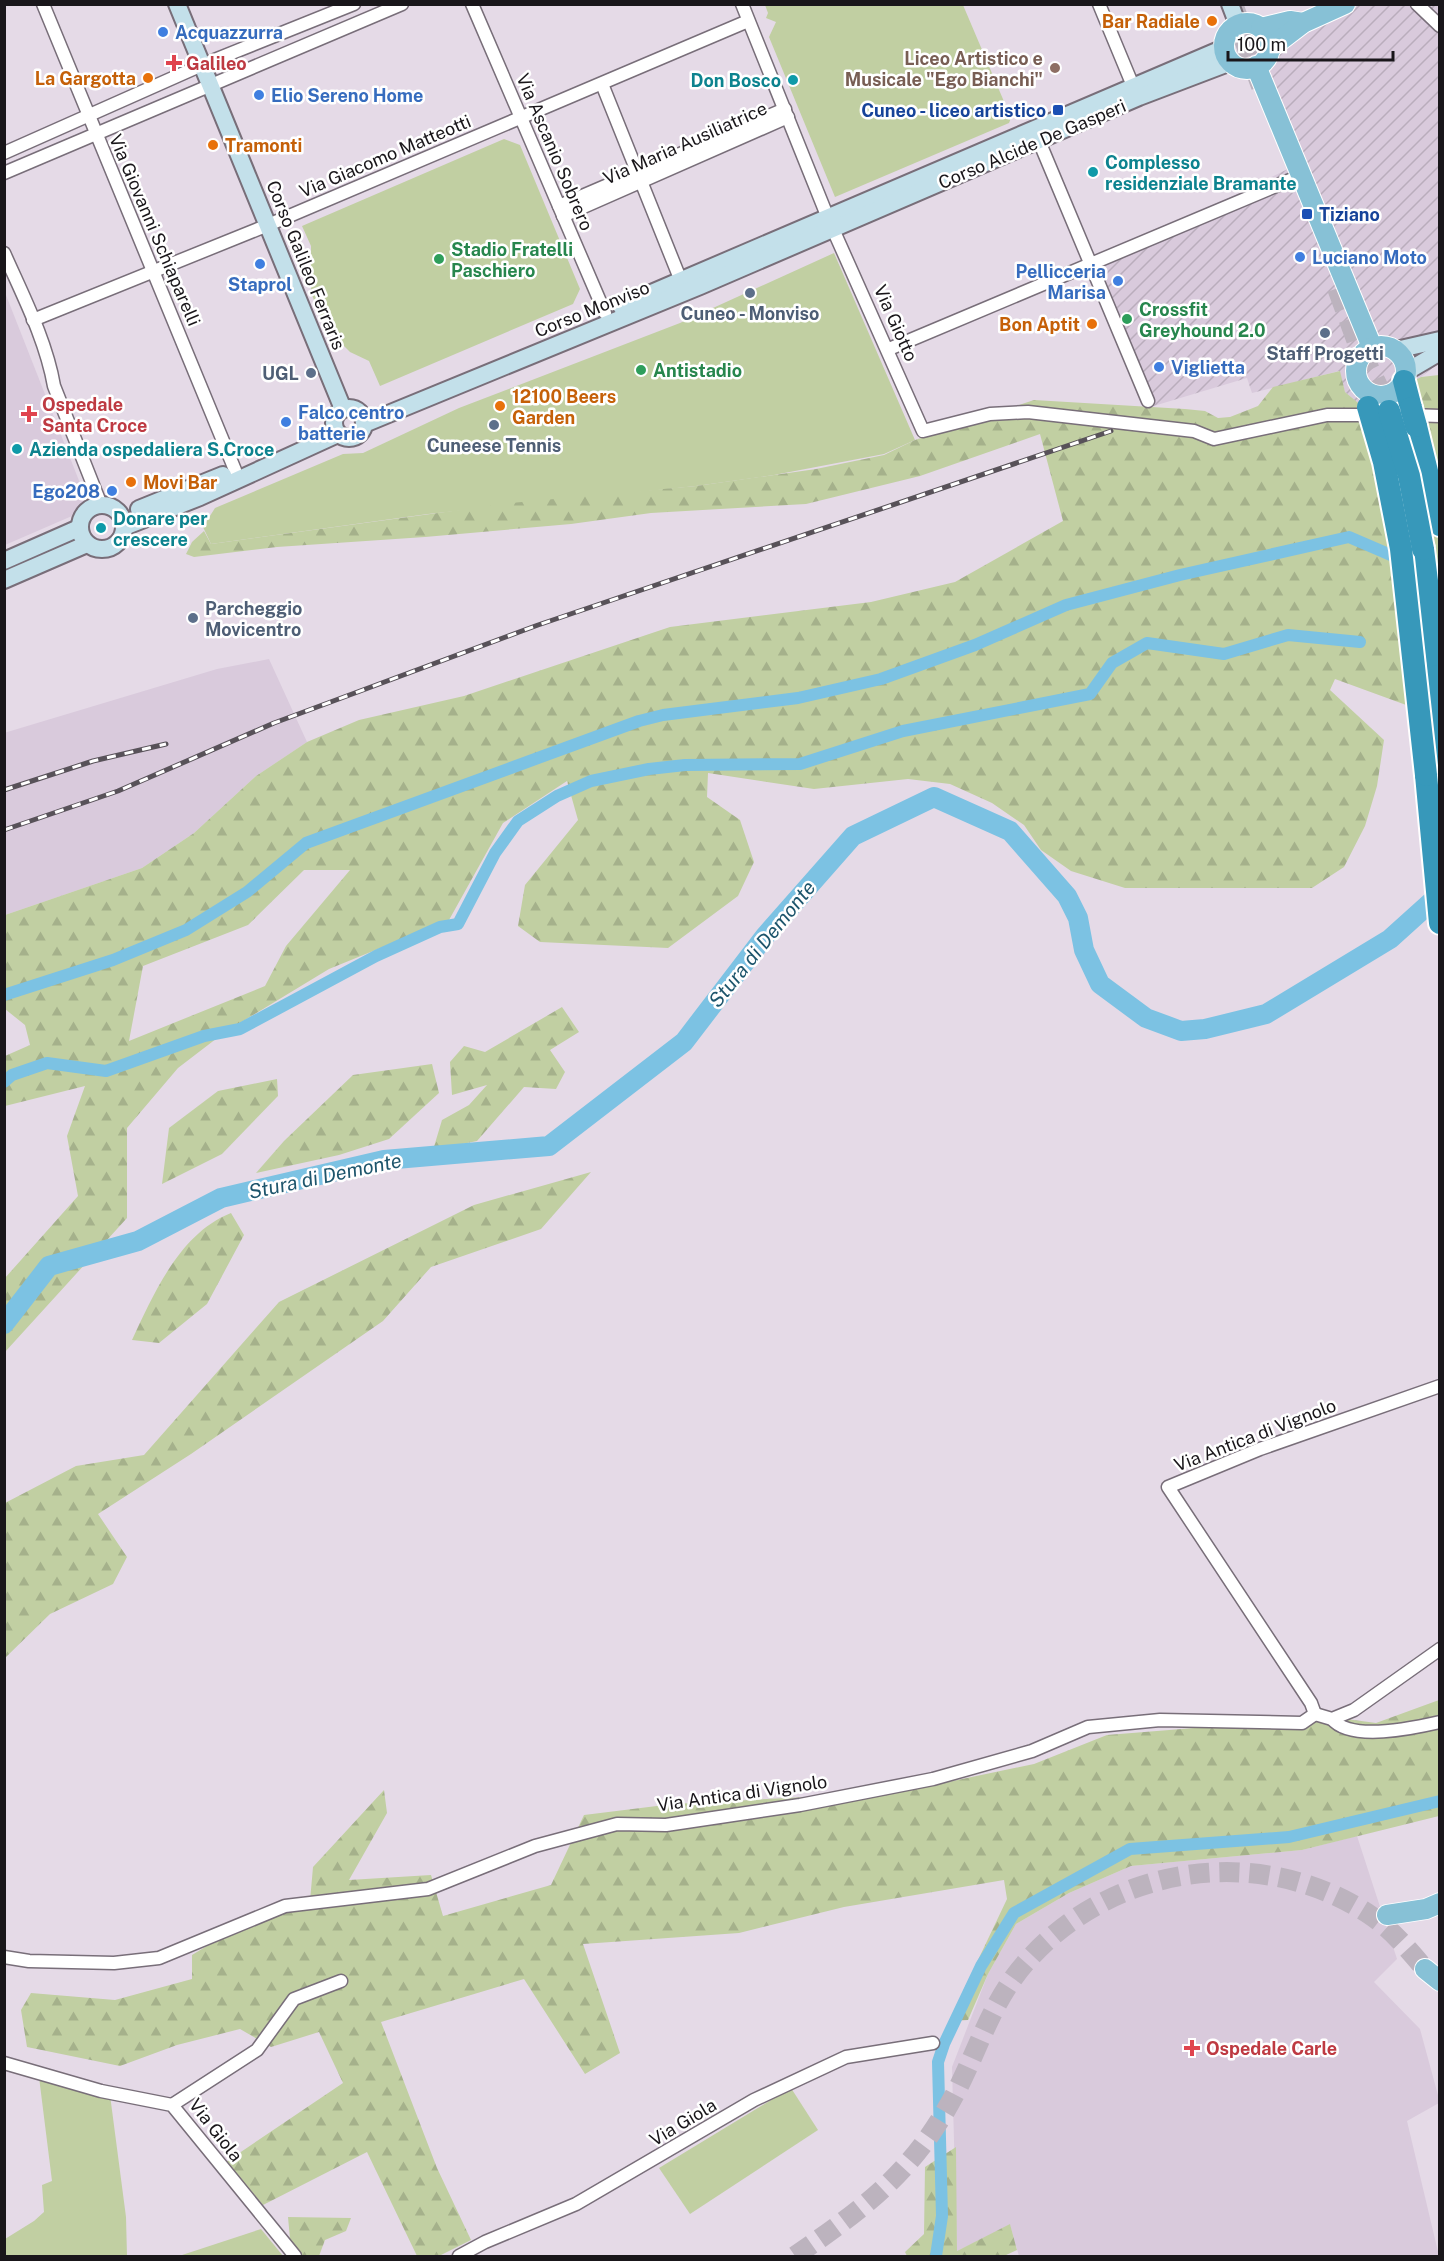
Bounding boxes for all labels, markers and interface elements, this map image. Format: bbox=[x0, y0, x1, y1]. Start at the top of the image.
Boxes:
place label: Bar Radiale bbox=[1102, 11, 1200, 32]
marker: Bar Radiale bbox=[1205, 14, 1219, 28]
place label: Acquazzurra bbox=[175, 22, 283, 43]
scale bar bbox=[1228, 24, 1393, 62]
marker: Acquazzurra bbox=[156, 25, 170, 39]
text: 100 m bbox=[1237, 34, 1286, 55]
place label: Liceo Artistico e Musicale "Ego Bianchi" bbox=[845, 48, 1043, 90]
place label: Galileo bbox=[186, 53, 247, 74]
marker: Galileo bbox=[167, 56, 181, 70]
marker: Liceo Artistico e Musicale "Ego Bianchi" bbox=[1048, 61, 1062, 75]
place label: La Gargotta bbox=[35, 68, 136, 89]
street label: Via Ascanio Sobrero bbox=[512, 70, 598, 234]
place label: Don Bosco bbox=[691, 70, 781, 91]
marker: La Gargotta bbox=[141, 71, 155, 85]
marker: Don Bosco bbox=[786, 73, 800, 87]
place label: Elio Sereno Home bbox=[271, 85, 423, 106]
marker: Elio Sereno Home bbox=[252, 88, 266, 102]
street label: Corso Alcide De Gasperi bbox=[935, 95, 1129, 193]
street label: Via Maria Ausiliatrice bbox=[600, 97, 770, 189]
place label: Cuneo - liceo artistico bbox=[861, 100, 1046, 121]
marker: Cuneo - liceo artistico bbox=[1051, 103, 1065, 117]
street label: Via Giacomo Matteotti bbox=[296, 110, 474, 202]
street label: Via Giovanni Schiaparelli bbox=[105, 131, 205, 329]
place label: Tramonti bbox=[225, 135, 302, 156]
marker: Tramonti bbox=[206, 138, 220, 152]
place label: Complesso residenziale Bramante bbox=[1105, 152, 1297, 194]
marker: Complesso residenziale Bramante bbox=[1086, 165, 1100, 179]
street label: Corso Galileo Ferraris bbox=[262, 177, 350, 353]
place label: Tiziano bbox=[1319, 204, 1380, 225]
marker: Tiziano bbox=[1300, 207, 1314, 221]
place label: Stadio Fratelli Paschiero bbox=[451, 239, 573, 281]
place label: Luciano Moto bbox=[1312, 247, 1427, 268]
marker: Luciano Moto bbox=[1293, 250, 1307, 264]
marker: Stadio Fratelli Paschiero bbox=[432, 252, 446, 266]
marker: Staprol bbox=[253, 257, 267, 271]
place label: Pellicceria Marisa bbox=[1015, 261, 1106, 303]
place label: Staprol bbox=[228, 274, 292, 295]
marker: Pellicceria Marisa bbox=[1111, 274, 1125, 288]
street label: Corso Monviso bbox=[532, 276, 652, 342]
street label: Via Giotto bbox=[870, 282, 922, 364]
marker: Cuneo - Monviso bbox=[743, 286, 757, 300]
place label: Crossfit Greyhound 2.0 bbox=[1139, 299, 1266, 341]
place label: Cuneo - Monviso bbox=[681, 303, 819, 324]
marker: Crossfit Greyhound 2.0 bbox=[1120, 312, 1134, 326]
place label: Bon Aptit bbox=[999, 314, 1080, 335]
marker: Bon Aptit bbox=[1085, 317, 1099, 331]
marker: Staff Progetti bbox=[1318, 326, 1332, 340]
place label: Staff Progetti bbox=[1266, 343, 1384, 364]
place label: Viglietta bbox=[1171, 357, 1245, 378]
place label: Antistadio bbox=[653, 360, 742, 381]
marker: Viglietta bbox=[1152, 360, 1166, 374]
place label: UGL bbox=[262, 363, 299, 384]
marker: Antistadio bbox=[634, 363, 648, 377]
marker: UGL bbox=[304, 366, 318, 380]
place label: 12100 Beers Garden bbox=[512, 386, 616, 428]
place label: Ospedale Santa Croce bbox=[42, 394, 147, 436]
marker: 12100 Beers Garden bbox=[493, 399, 507, 413]
place label: Falco centro batterie bbox=[298, 402, 404, 444]
marker: Ospedale Santa Croce bbox=[20, 405, 38, 423]
marker: Falco centro batterie bbox=[279, 415, 293, 429]
marker: Cuneese Tennis bbox=[487, 418, 501, 432]
place label: Cuneese Tennis bbox=[427, 435, 561, 456]
place label: Azienda ospedaliera S.Croce bbox=[29, 439, 274, 460]
marker: Azienda ospedaliera S.Croce bbox=[10, 442, 24, 456]
place label: Movi Bar bbox=[143, 472, 218, 493]
marker: Movi Bar bbox=[124, 475, 138, 489]
place label: Ego208 bbox=[32, 481, 100, 502]
marker: Ego208 bbox=[105, 484, 119, 498]
place label: Donare per crescere bbox=[113, 508, 208, 550]
marker: Donare per crescere bbox=[94, 521, 108, 535]
place label: Parcheggio Movicentro bbox=[205, 598, 302, 640]
marker: Parcheggio Movicentro bbox=[186, 611, 200, 625]
water label: Stura di Demonte bbox=[704, 876, 820, 1012]
water label: Stura di Demonte bbox=[246, 1148, 404, 1204]
street label: Via Antica di Vignolo bbox=[1171, 1394, 1339, 1476]
street label: Via Antica di Vignolo bbox=[656, 1771, 828, 1815]
place label: Ospedale Carle bbox=[1206, 2038, 1337, 2059]
marker: Ospedale Carle bbox=[1183, 2039, 1201, 2057]
street label: Via Giola bbox=[185, 2094, 247, 2166]
street label: Via Giola bbox=[646, 2094, 720, 2150]

